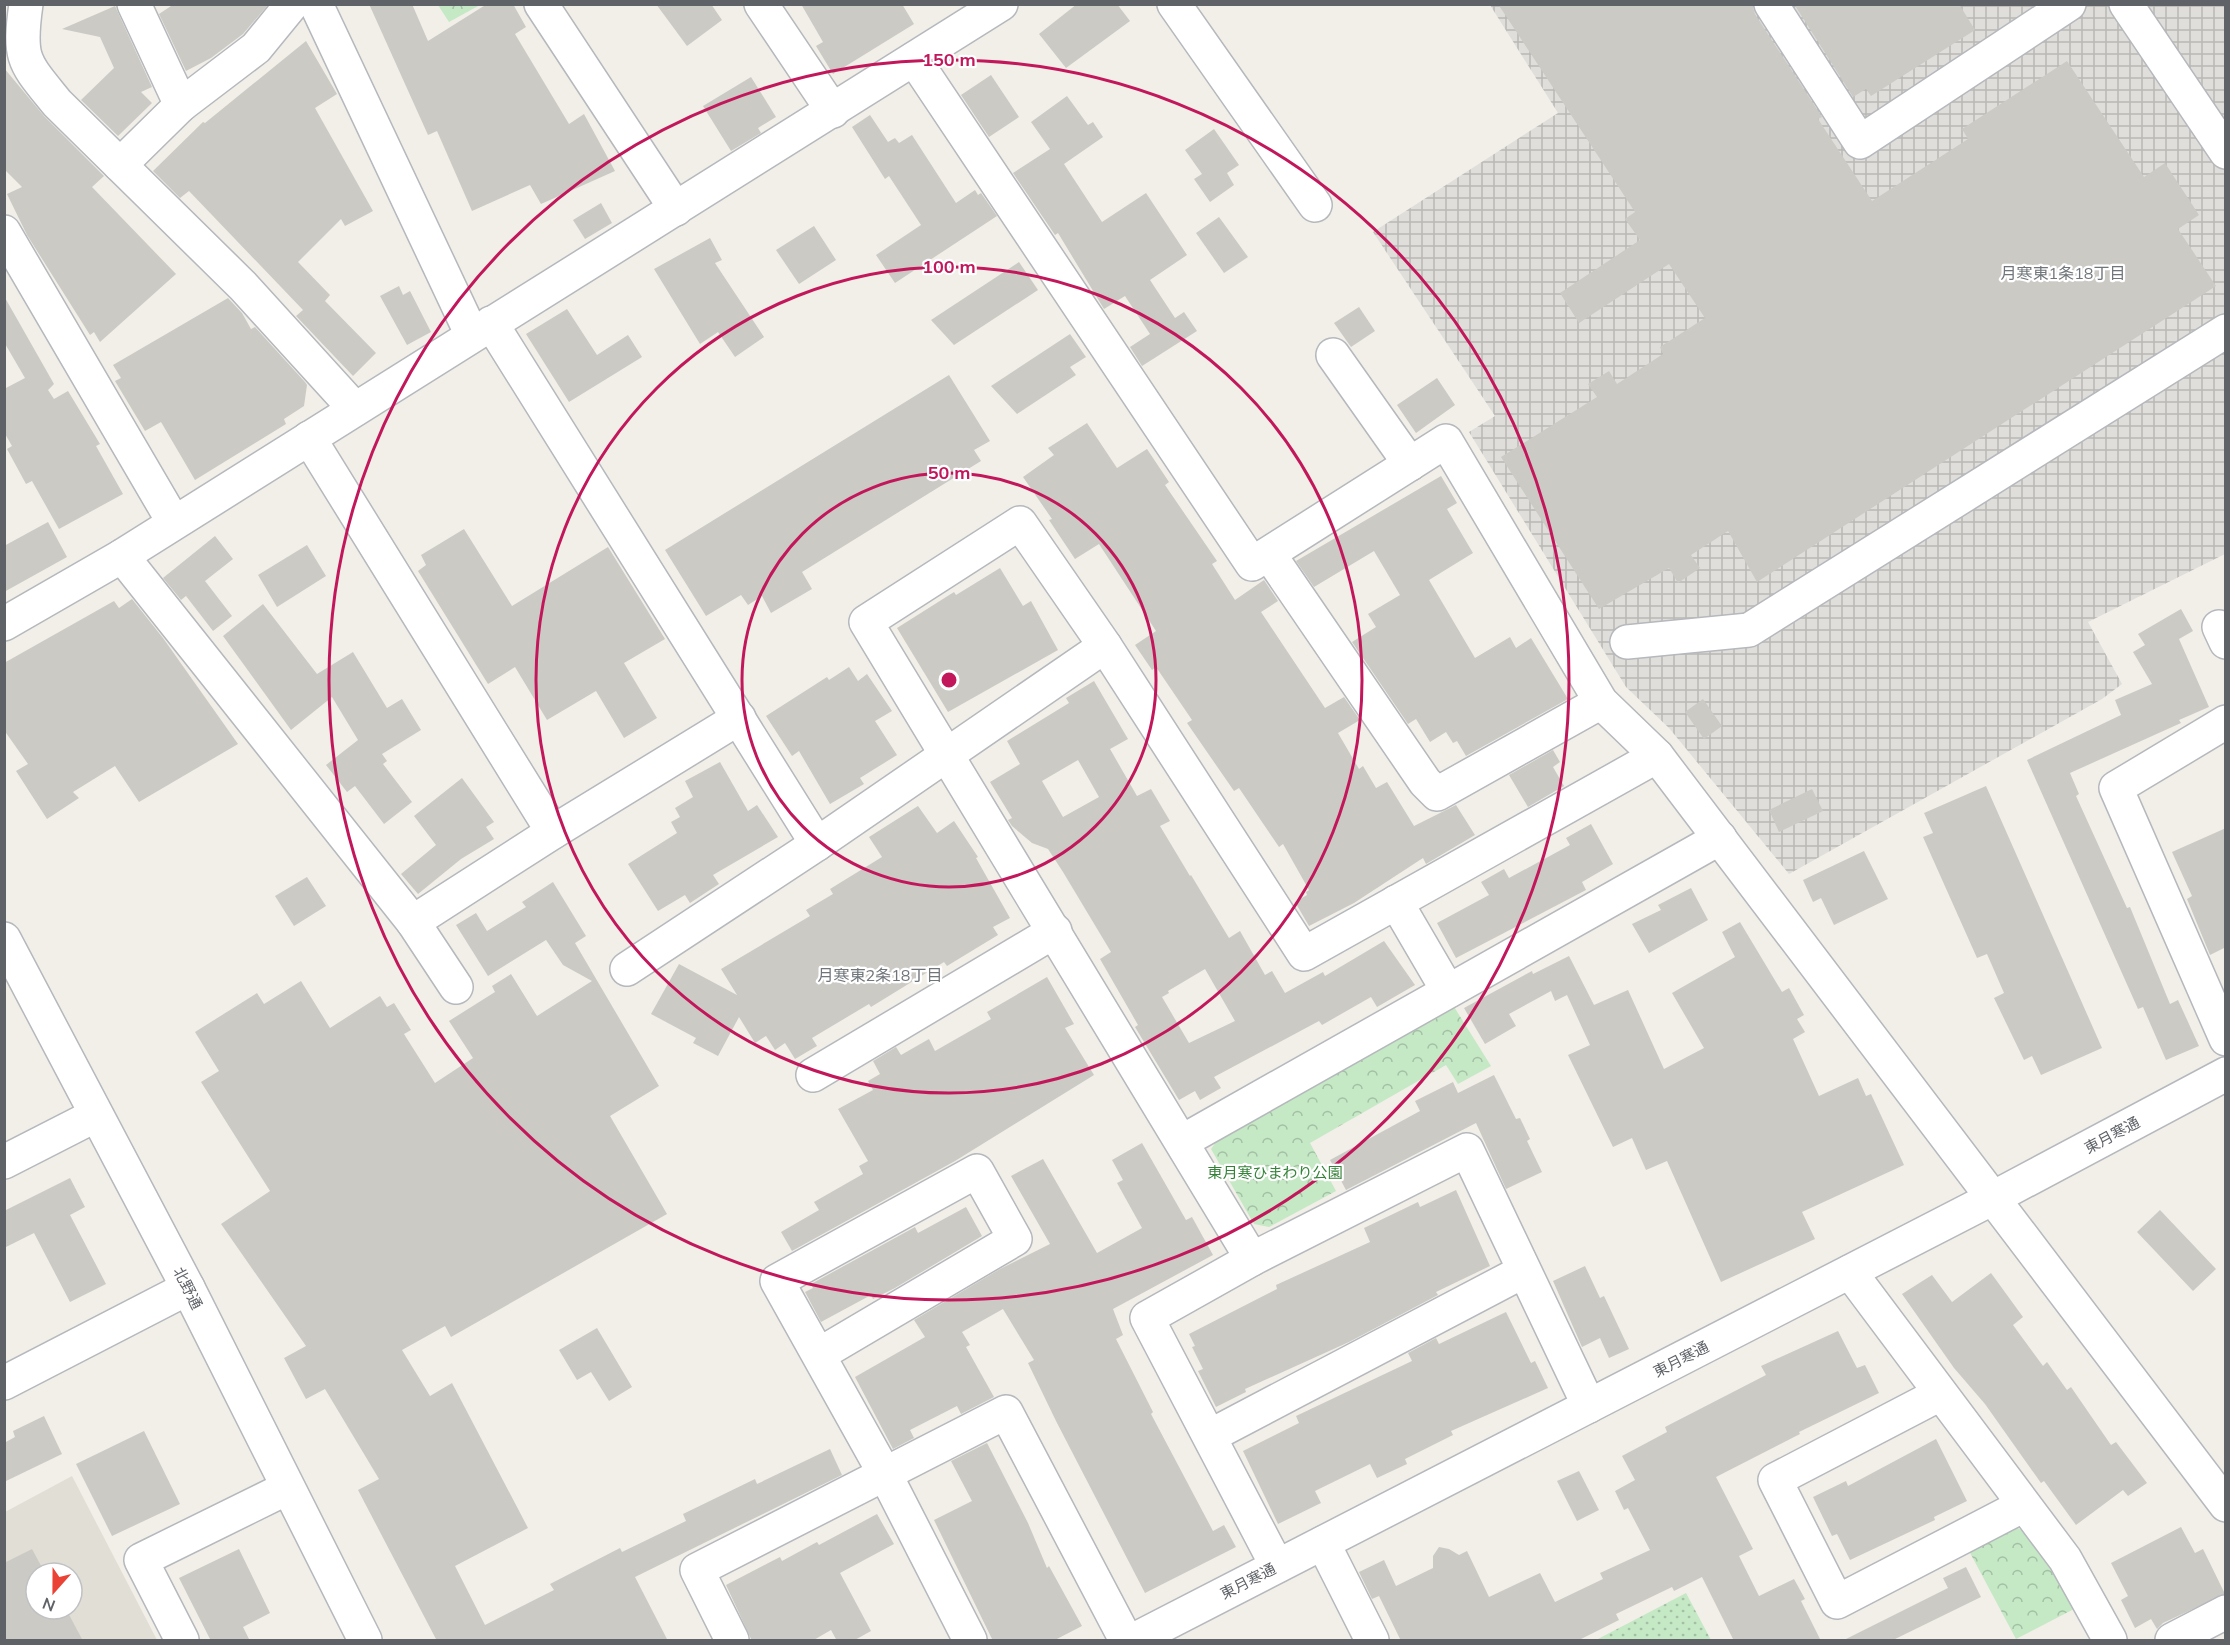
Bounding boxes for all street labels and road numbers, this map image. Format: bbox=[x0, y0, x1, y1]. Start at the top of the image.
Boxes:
street label: 東月寒通 bbox=[2081, 1113, 2143, 1157]
street label: 北野通 bbox=[169, 1264, 207, 1312]
street label: 東月寒通 bbox=[1650, 1337, 1712, 1381]
street label: 東月寒通 bbox=[1217, 1559, 1279, 1603]

